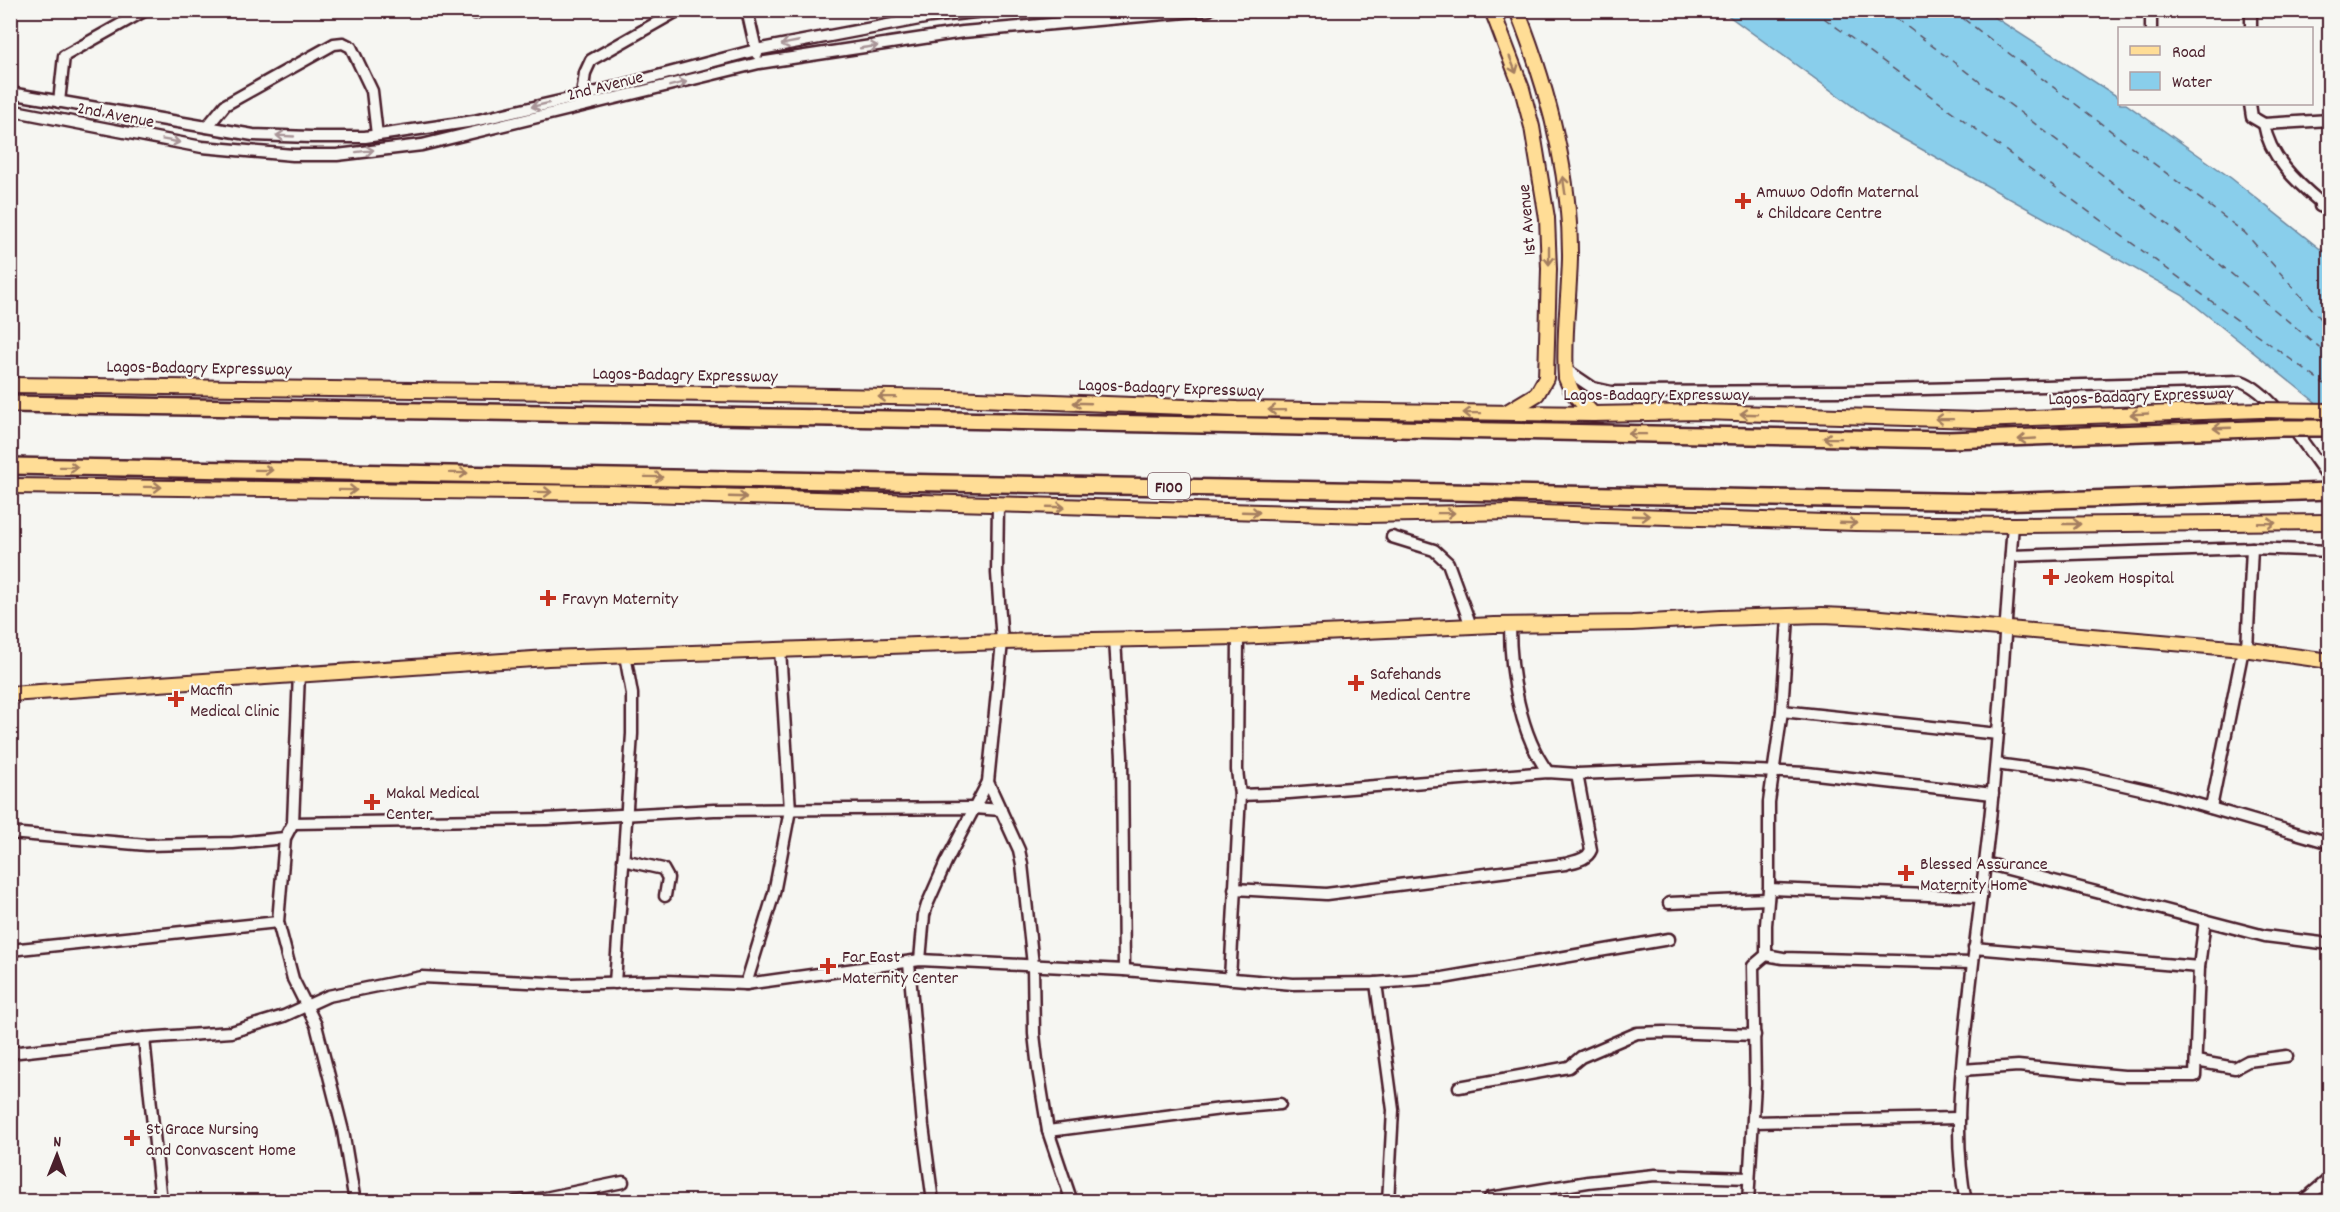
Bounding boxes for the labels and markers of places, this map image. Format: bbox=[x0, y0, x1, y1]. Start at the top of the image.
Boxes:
place label: Amuwo Odofin Maternal & Childcare Centre bbox=[1756, 181, 1919, 227]
marker: Amuwo Odofin Maternal & Childcare Centre bbox=[1734, 192, 1752, 210]
place label: Jeokem Hospital bbox=[2064, 567, 2175, 592]
marker: Jeokem Hospital bbox=[2042, 568, 2060, 586]
place label: Fravyn Maternity bbox=[562, 588, 679, 613]
marker: Fravyn Maternity bbox=[539, 589, 557, 607]
place label: Safehands Medical Centre bbox=[1370, 663, 1471, 709]
marker: Safehands Medical Centre bbox=[1347, 674, 1365, 692]
place label: Macfin Medical Clinic bbox=[190, 679, 280, 725]
marker: Macfin Medical Clinic bbox=[167, 690, 185, 708]
place label: Makal Medical Center bbox=[386, 782, 480, 828]
marker: Makal Medical Center bbox=[363, 793, 381, 811]
place label: Blessed Assurance Maternity Home bbox=[1920, 853, 2048, 899]
marker: Blessed Assurance Maternity Home bbox=[1897, 864, 1915, 882]
place label: Far East Maternity Center bbox=[842, 946, 959, 992]
marker: Far East Maternity Center bbox=[819, 957, 837, 975]
place label: St Grace Nursing and Convascent Home bbox=[146, 1118, 296, 1164]
marker: St Grace Nursing and Convascent Home bbox=[123, 1129, 141, 1147]

